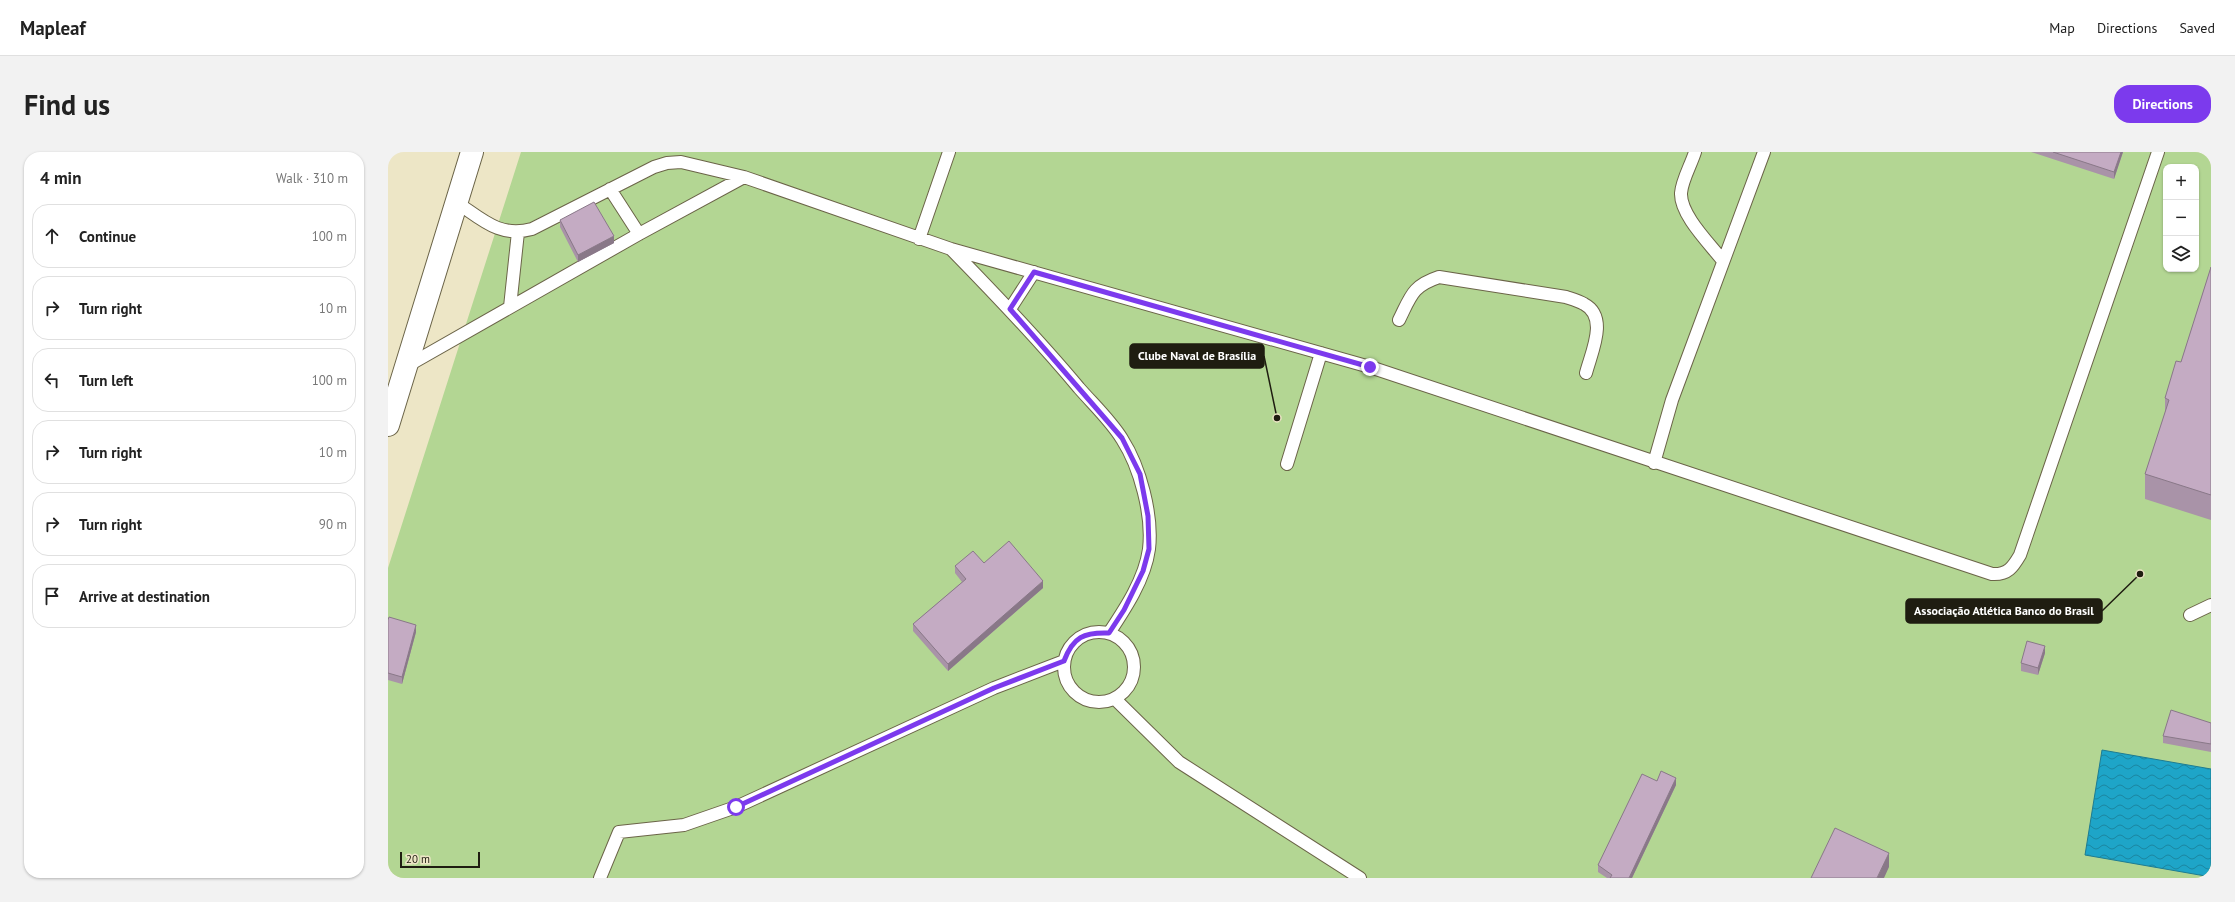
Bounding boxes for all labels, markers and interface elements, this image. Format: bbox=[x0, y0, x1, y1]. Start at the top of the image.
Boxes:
text: Mapleaf bbox=[20, 16, 86, 40]
text: Map bbox=[2049, 19, 2075, 37]
text: Directions bbox=[2097, 19, 2157, 37]
text: Saved bbox=[2179, 19, 2215, 37]
button: Directions bbox=[2114, 85, 2211, 123]
text: Find us bbox=[24, 86, 110, 123]
map controls bbox=[2163, 164, 2199, 272]
button: + bbox=[2163, 164, 2199, 200]
text: 4 min bbox=[40, 167, 81, 189]
text: Walk · 310 m bbox=[276, 170, 348, 187]
button: − bbox=[2163, 200, 2199, 236]
icon: ahead bbox=[41, 225, 63, 247]
text: Continue bbox=[79, 227, 136, 246]
text: 100 m bbox=[312, 228, 347, 245]
button: layers bbox=[2163, 236, 2199, 272]
icon: right bbox=[41, 297, 63, 319]
text: Turn right bbox=[79, 299, 142, 318]
text: 10 m bbox=[319, 300, 347, 317]
callout: Clube Naval de Brasília bbox=[1130, 344, 1264, 368]
text: Clube Naval de Brasília bbox=[1138, 348, 1256, 363]
route end bbox=[1361, 358, 1379, 376]
icon: left bbox=[41, 369, 63, 391]
text: Turn left bbox=[79, 371, 133, 390]
text: 100 m bbox=[312, 372, 347, 389]
icon: right bbox=[41, 441, 63, 463]
text: Turn right bbox=[79, 443, 142, 462]
text: 10 m bbox=[319, 444, 347, 461]
icon: right bbox=[41, 513, 63, 535]
text: Turn right bbox=[79, 515, 142, 534]
text: 90 m bbox=[319, 516, 347, 533]
icon: arrive bbox=[41, 585, 63, 607]
text: Arrive at destination bbox=[79, 587, 210, 606]
callout: Associação Atlética Banco do Brasil bbox=[1906, 599, 2102, 623]
text: Associação Atlética Banco do Brasil bbox=[1914, 603, 2094, 618]
route start bbox=[727, 798, 745, 816]
scale bar bbox=[400, 850, 480, 869]
text: 20 m bbox=[406, 852, 430, 866]

